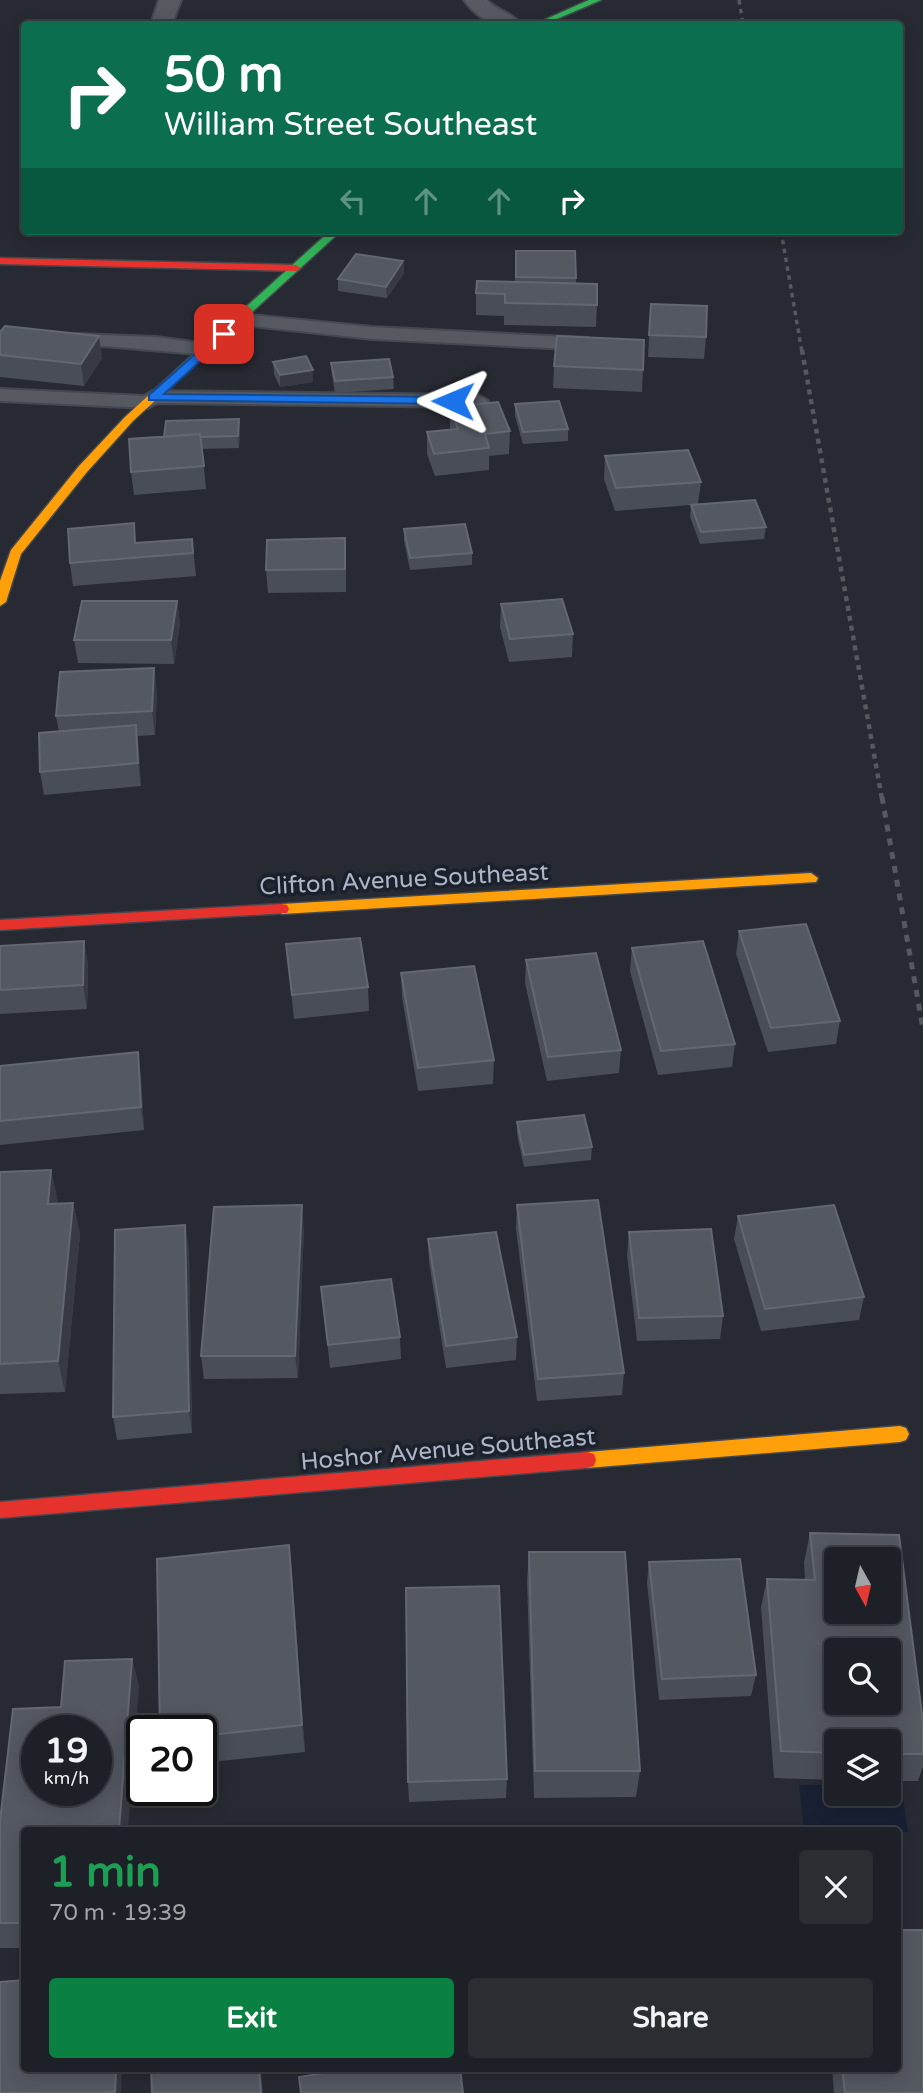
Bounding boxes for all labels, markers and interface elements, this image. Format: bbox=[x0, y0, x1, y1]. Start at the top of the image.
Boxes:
text: 50 m bbox=[164, 46, 283, 105]
icon: right bbox=[49, 49, 140, 140]
text: William Street Southeast bbox=[164, 106, 537, 144]
icon: left bbox=[334, 182, 372, 220]
icon: ahead bbox=[407, 182, 445, 220]
icon: ahead bbox=[480, 182, 518, 220]
icon: right bbox=[553, 182, 591, 220]
pin bbox=[194, 304, 254, 364]
icon: arrive bbox=[205, 315, 243, 353]
position arrow bbox=[416, 364, 490, 438]
street label: Clifton Avenue Southeast bbox=[259, 857, 549, 902]
street label: Hoshor Avenue Southeast bbox=[299, 1422, 597, 1477]
north arrow bbox=[824, 1547, 901, 1624]
map controls bbox=[824, 1547, 901, 1806]
button: search bbox=[824, 1638, 901, 1715]
speed limit sign: 20 bbox=[126, 1715, 217, 1806]
button: layers bbox=[824, 1729, 901, 1806]
text: 19 bbox=[45, 1730, 88, 1772]
text: km/h bbox=[44, 1767, 89, 1789]
text: 1 min bbox=[49, 1847, 161, 1898]
button: close bbox=[799, 1850, 873, 1924]
text: 70 m · 19:39 bbox=[49, 1899, 187, 1927]
button: Exit bbox=[49, 1978, 454, 2058]
button: Share bbox=[468, 1978, 873, 2058]

